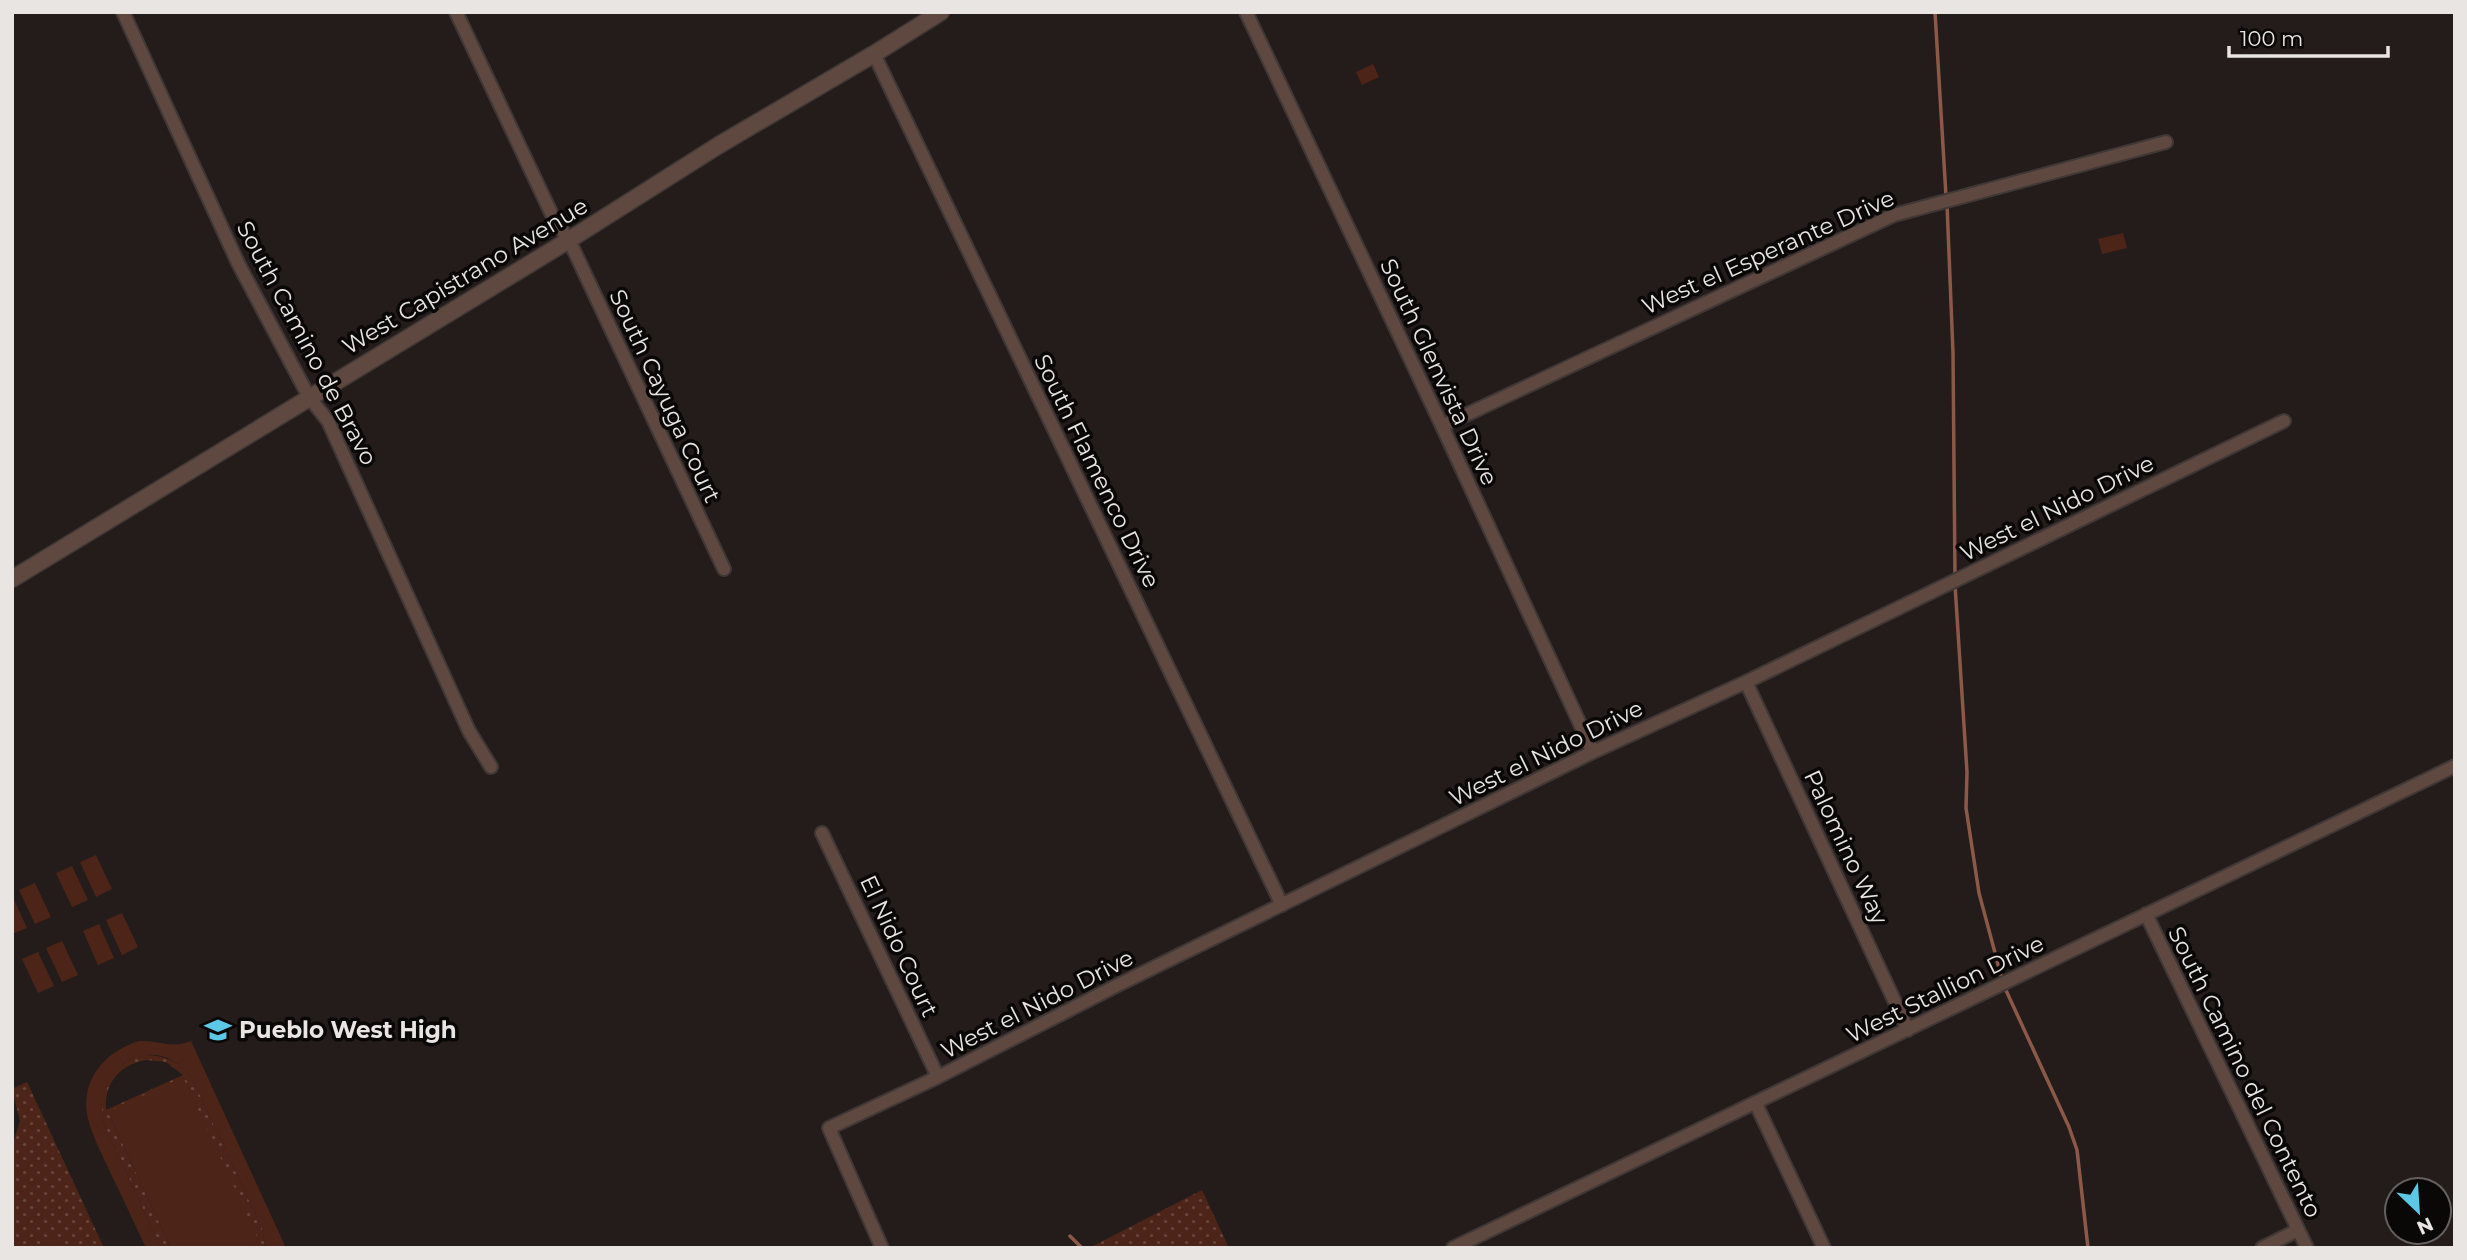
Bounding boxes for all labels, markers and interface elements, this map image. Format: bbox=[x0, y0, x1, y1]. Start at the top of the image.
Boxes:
scale bar bbox=[2229, 14, 2388, 58]
text: 100 m bbox=[2240, 26, 2303, 51]
street label: West el Esperante Drive bbox=[1637, 184, 1899, 320]
street label: West Capistrano Avenue bbox=[337, 192, 593, 360]
street label: South Camino de Bravo bbox=[231, 216, 383, 470]
street label: South Glenvista Drive bbox=[1374, 254, 1504, 490]
street label: South Cayuga Court bbox=[603, 285, 727, 507]
street label: South Flamenco Drive bbox=[1028, 350, 1166, 592]
street label: West el Nido Drive bbox=[1956, 449, 2158, 567]
street label: West el Nido Drive bbox=[1445, 694, 1647, 812]
street label: Palomino Way bbox=[1798, 765, 1894, 929]
street label: El Nido Court bbox=[854, 871, 944, 1021]
street label: South Camino del Contento bbox=[2162, 922, 2328, 1222]
street label: West Stallion Drive bbox=[1842, 929, 2048, 1049]
street label: West el Nido Drive bbox=[936, 943, 1138, 1065]
school or university icon: Pueblo West High bbox=[203, 1015, 233, 1045]
place label: Pueblo West High bbox=[239, 1016, 457, 1044]
north arrow bbox=[2383, 1176, 2453, 1246]
text: N bbox=[2413, 1212, 2437, 1240]

